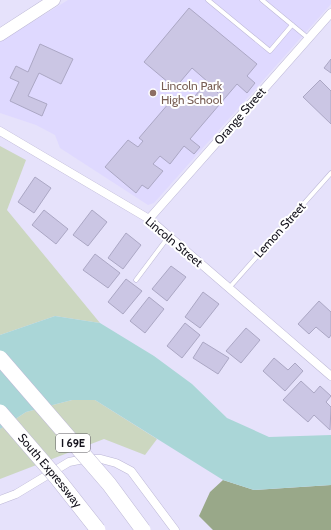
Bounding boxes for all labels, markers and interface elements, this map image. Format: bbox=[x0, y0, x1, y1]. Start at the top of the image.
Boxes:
place label: Lincoln Park High School bbox=[161, 78, 223, 107]
street label: Orange Street bbox=[211, 84, 269, 147]
marker: Lincoln Park High School bbox=[148, 88, 158, 98]
street label: Lemon Street bbox=[251, 199, 308, 260]
street label: Lincoln Street bbox=[143, 213, 206, 270]
street label: South Expressway bbox=[15, 430, 86, 511]
road number: I 69E bbox=[56, 434, 90, 452]

